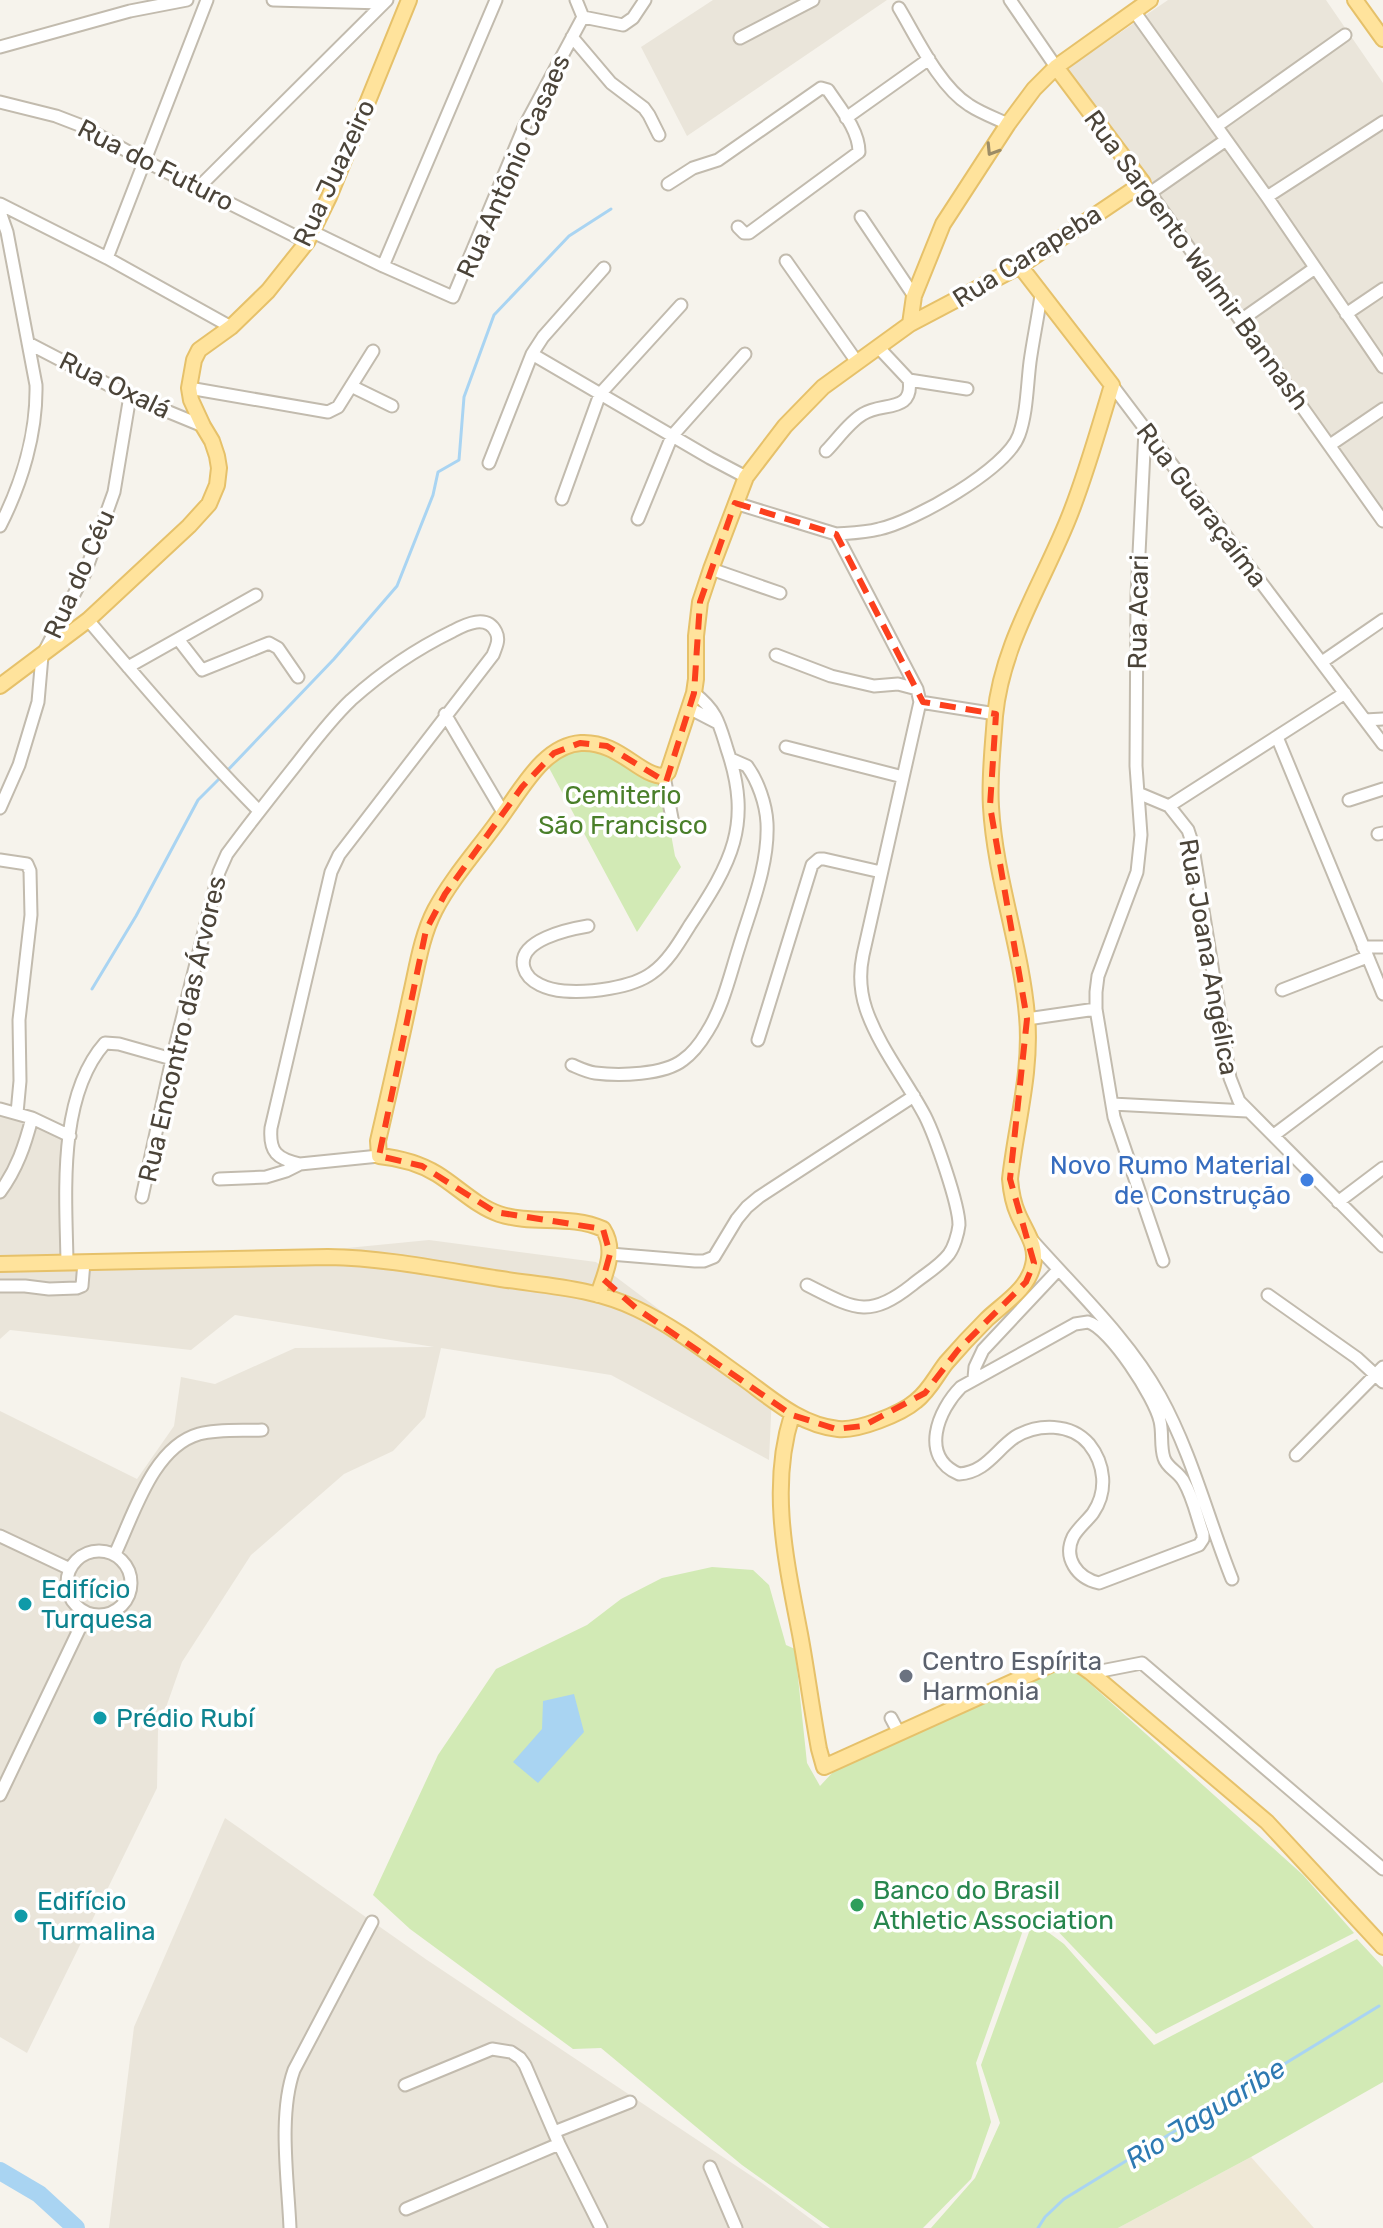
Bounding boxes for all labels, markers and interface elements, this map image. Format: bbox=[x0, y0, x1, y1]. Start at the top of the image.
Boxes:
street label: Rua Antônio Casaes bbox=[450, 50, 577, 283]
street label: Rua Juazeiro bbox=[287, 95, 382, 251]
street label: Rua Sargento Walmir Bannash bbox=[1077, 104, 1316, 416]
street label: Rua do Futuro bbox=[73, 113, 239, 218]
one-way arrow bbox=[987, 142, 1002, 156]
street label: Rua Carapeba bbox=[947, 199, 1107, 314]
street label: Rua Oxalá bbox=[54, 345, 175, 426]
street label: Rua Guaraçaíma bbox=[1130, 417, 1273, 594]
street label: Rua do Céu bbox=[37, 505, 122, 643]
street label: Rua Acari bbox=[1122, 554, 1155, 670]
park label: Cemiterio São Francisco bbox=[538, 780, 708, 841]
street label: Rua Joana Angélica bbox=[1172, 836, 1245, 1078]
street label: Rua Encontro das Árvores bbox=[132, 873, 233, 1185]
place label: Novo Rumo Material de Construção bbox=[1050, 1150, 1291, 1211]
marker: Novo Rumo Material de Construção bbox=[1298, 1171, 1316, 1189]
place label: Edifício Turquesa bbox=[41, 1574, 153, 1635]
marker: Edifício Turquesa bbox=[16, 1595, 34, 1613]
place label: Centro Espírita Harmonia bbox=[922, 1646, 1102, 1707]
marker: Centro Espírita Harmonia bbox=[897, 1667, 915, 1685]
place label: Prédio Rubí bbox=[116, 1703, 256, 1734]
marker: Prédio Rubí bbox=[91, 1709, 109, 1727]
place label: Banco do Brasil Athletic Association bbox=[873, 1875, 1114, 1936]
place label: Edifício Turmalina bbox=[37, 1886, 156, 1947]
marker: Banco do Brasil Athletic Association bbox=[848, 1896, 866, 1914]
marker: Edifício Turmalina bbox=[12, 1907, 30, 1925]
water label: Rio Jaguaribe bbox=[1119, 2051, 1292, 2176]

